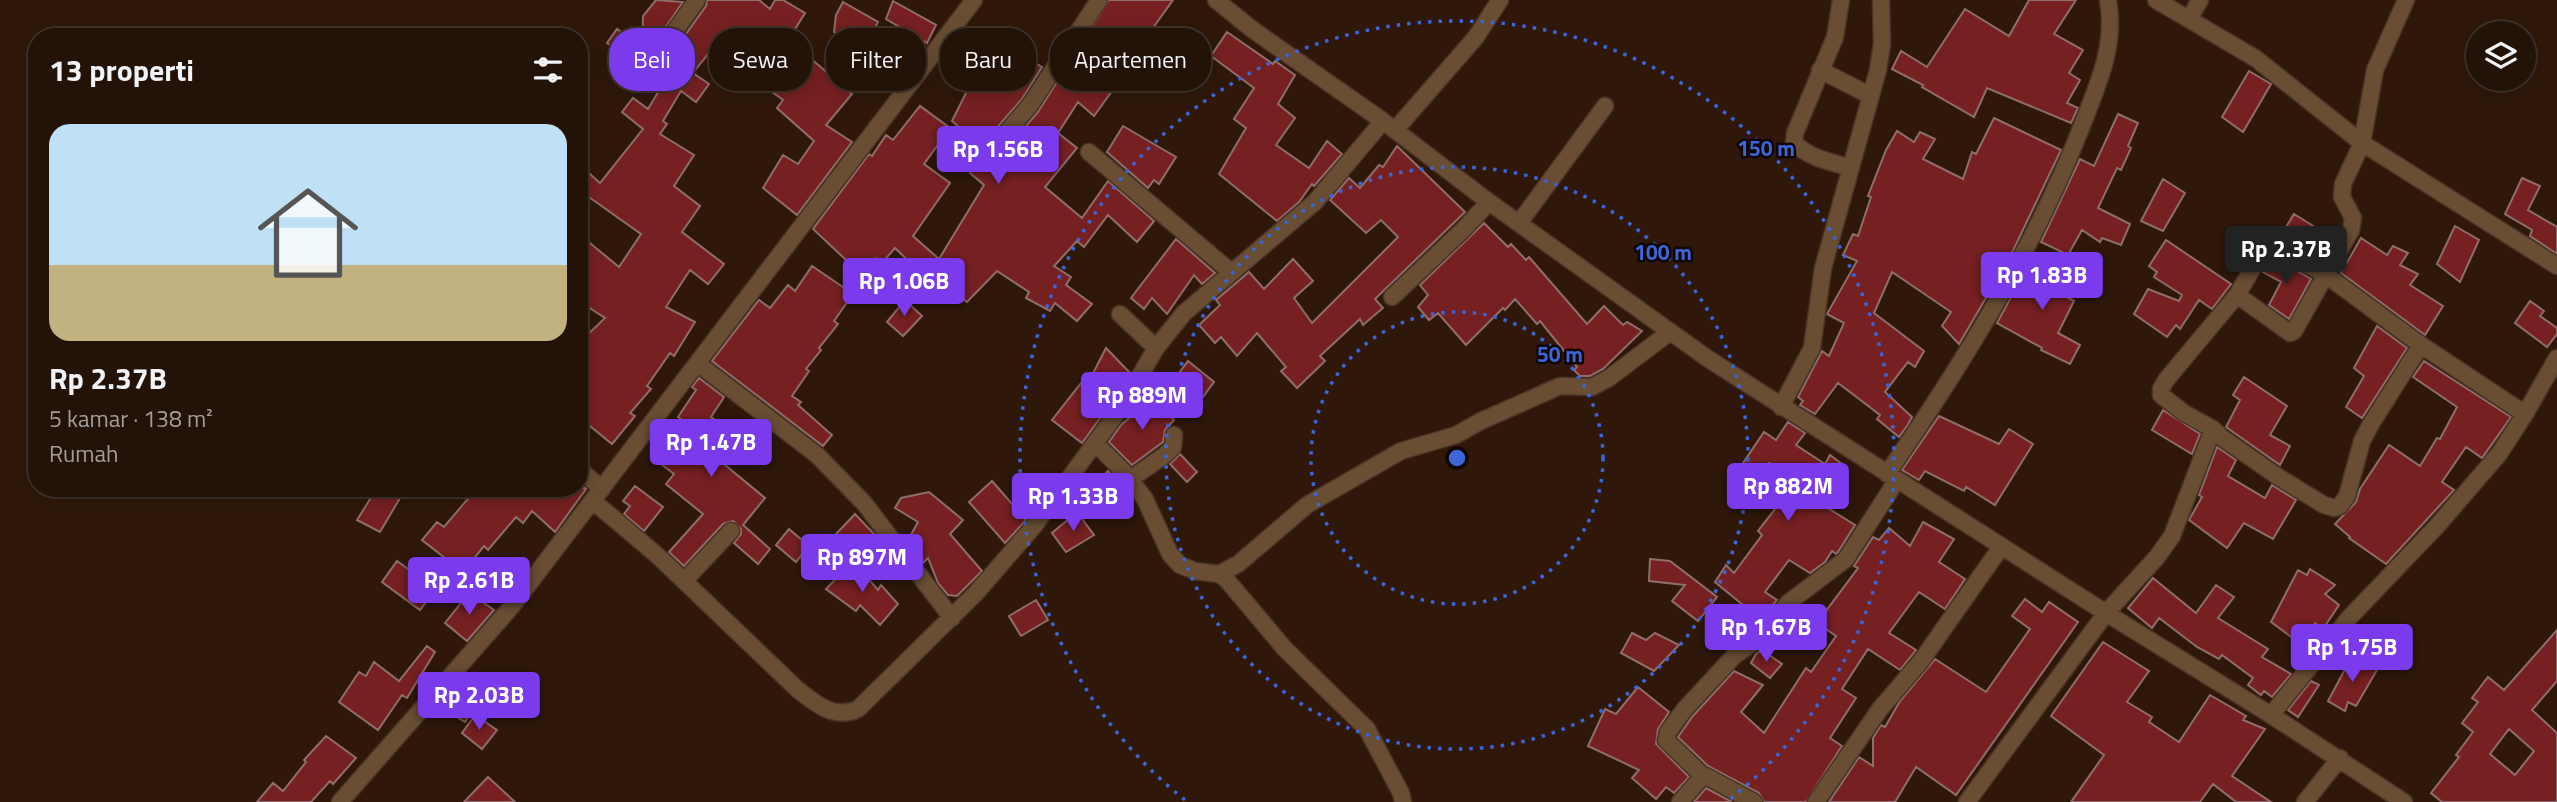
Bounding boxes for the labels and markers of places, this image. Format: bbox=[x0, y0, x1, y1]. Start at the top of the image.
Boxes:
pin: Rp 1.56B bbox=[926, 127, 1070, 186]
pin: Rp 2.37B bbox=[2214, 226, 2358, 286]
pin: Rp 1.83B bbox=[1970, 252, 2114, 312]
pin: Rp 1.06B bbox=[832, 258, 976, 318]
pin: Rp 889M bbox=[1077, 372, 1207, 432]
pin: Rp 1.47B bbox=[639, 420, 783, 479]
centre of rings bbox=[1445, 446, 1469, 470]
pin: Rp 882M bbox=[1723, 463, 1853, 523]
pin: Rp 1.33B bbox=[1001, 474, 1145, 533]
pin: Rp 897M bbox=[797, 534, 927, 594]
pin: Rp 2.61B bbox=[397, 558, 541, 617]
pin: Rp 1.67B bbox=[1694, 604, 1838, 664]
pin: Rp 1.75B bbox=[2280, 624, 2424, 684]
pin: Rp 2.03B bbox=[407, 672, 551, 732]

